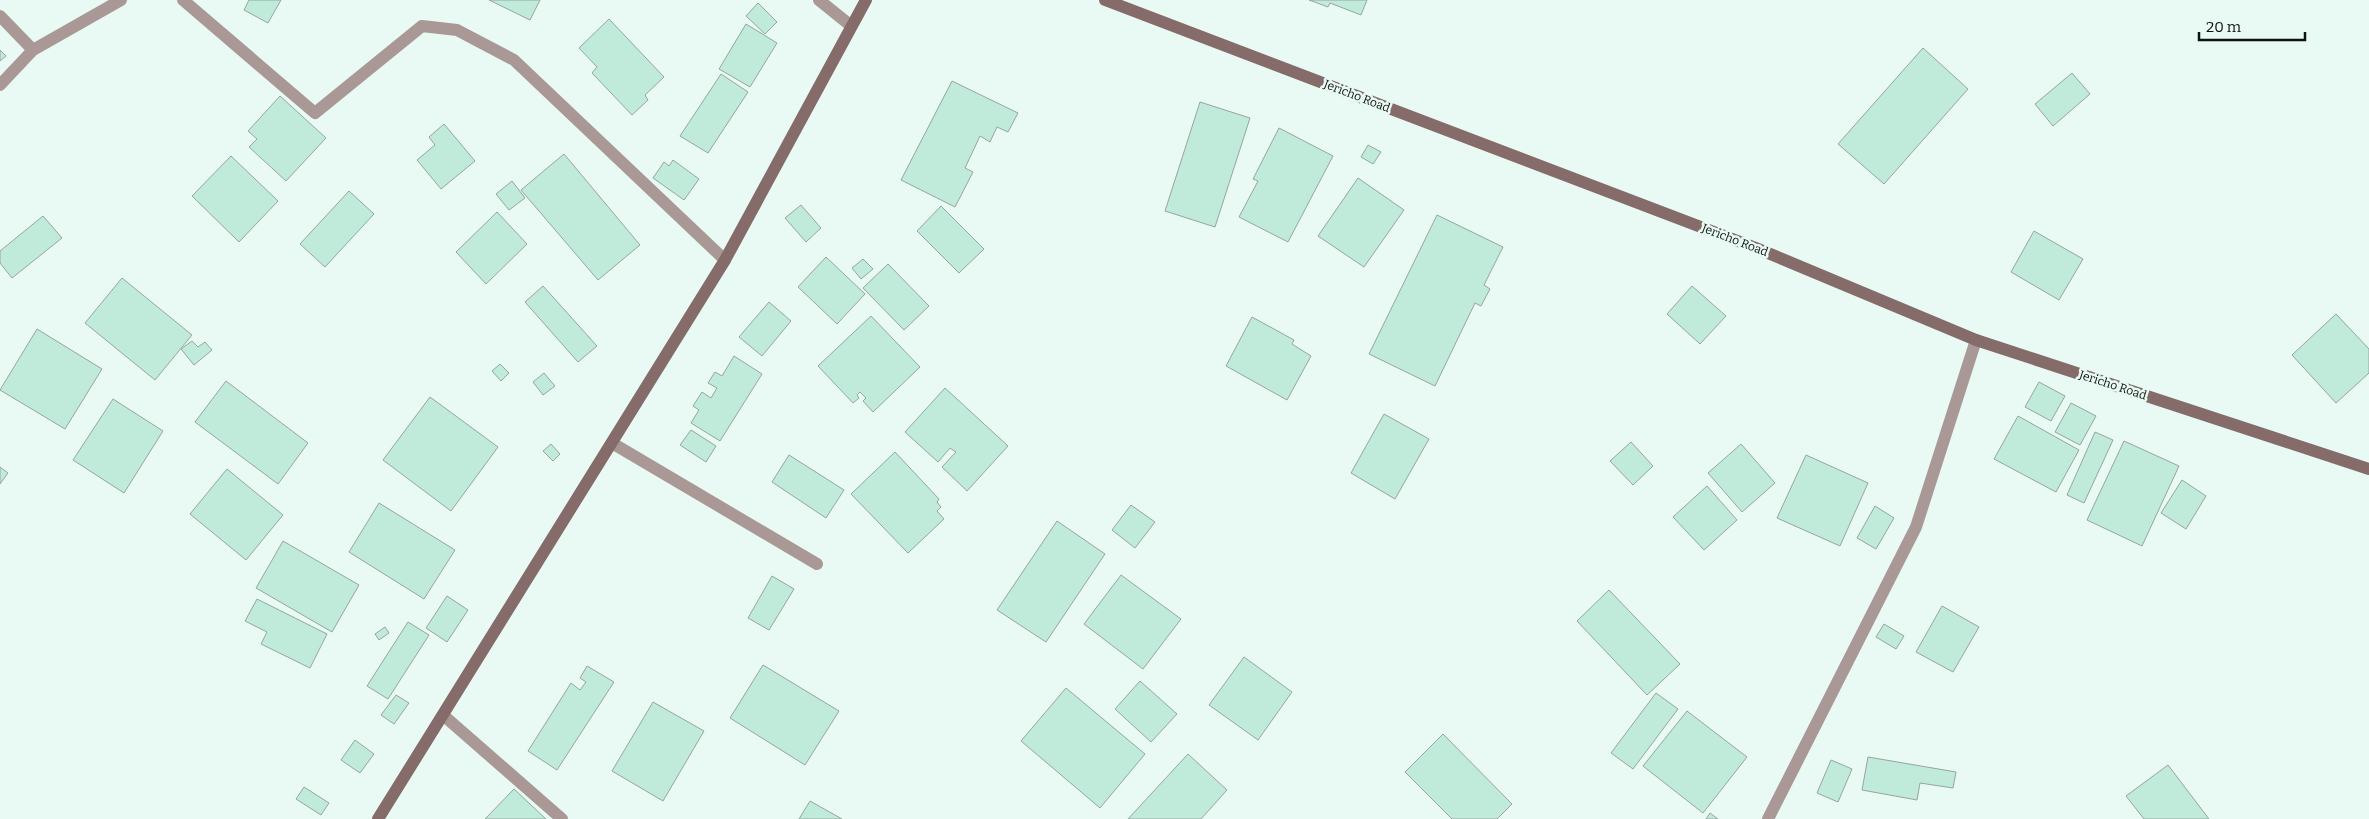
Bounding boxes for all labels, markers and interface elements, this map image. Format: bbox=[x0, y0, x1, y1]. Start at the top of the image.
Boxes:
scale bar bbox=[2199, 10, 2305, 42]
text: 20 m bbox=[2206, 18, 2242, 36]
street label: Jericho Road bbox=[1321, 77, 1392, 115]
street label: Jericho Road bbox=[1699, 221, 1770, 259]
street label: Jericho Road bbox=[2077, 367, 2148, 402]

